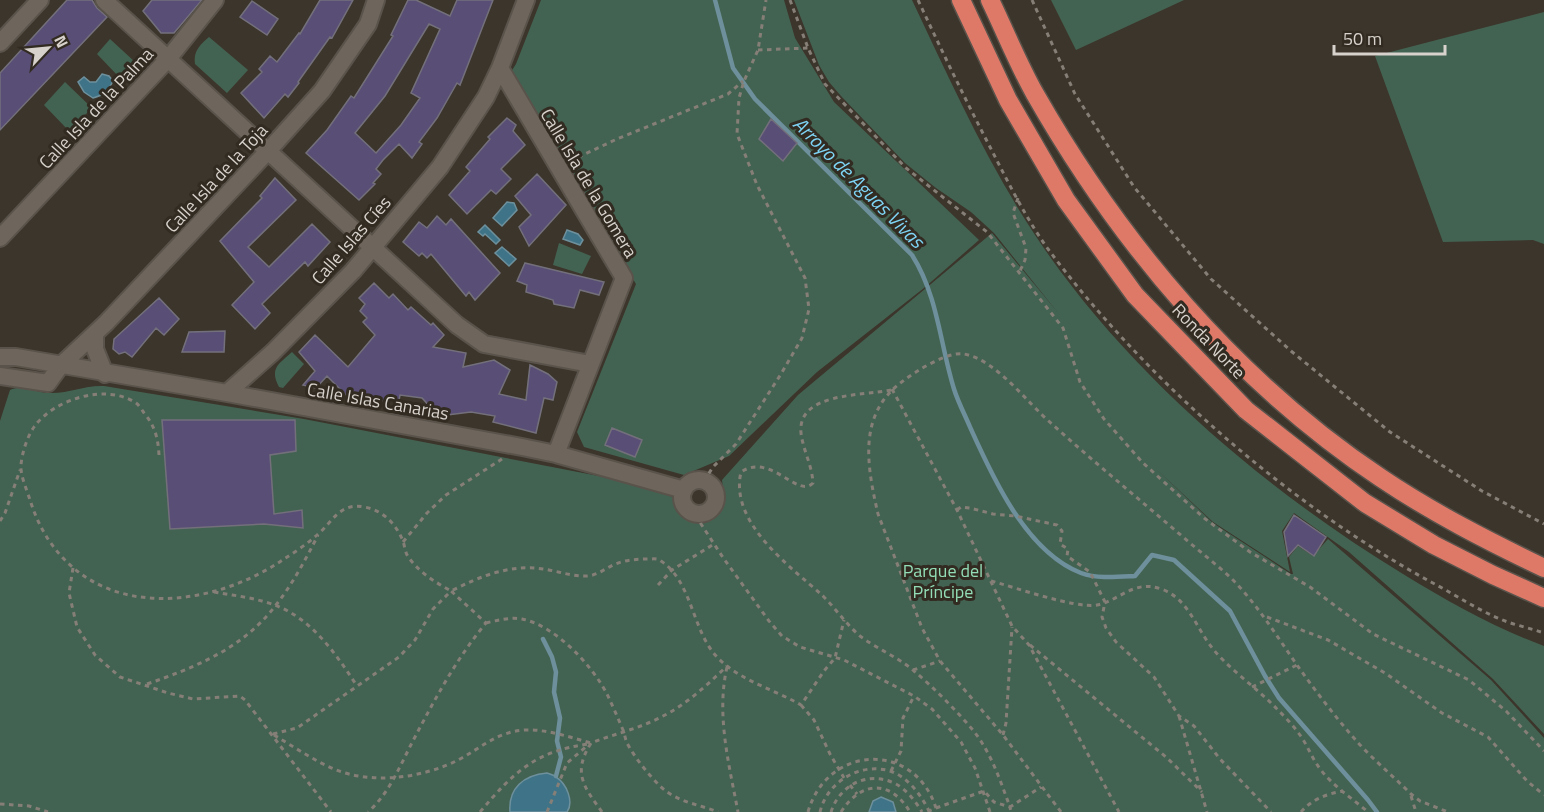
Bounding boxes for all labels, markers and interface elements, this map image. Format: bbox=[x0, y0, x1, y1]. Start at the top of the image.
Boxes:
north arrow bbox=[18, 18, 78, 78]
scale bar bbox=[1334, 18, 1445, 56]
text: 50 m bbox=[1343, 25, 1382, 52]
text: N bbox=[48, 31, 75, 52]
street label: Calle Isla de la Palma bbox=[32, 41, 160, 175]
street label: Calle Isla de la Gomera bbox=[534, 103, 644, 263]
water label: Arroyo de Aguas Vivas bbox=[786, 109, 933, 256]
street label: Calle Isla de la Toja bbox=[158, 118, 274, 238]
street label: Calle Islas Cíes bbox=[305, 190, 397, 290]
street label: Ronda Norte bbox=[1166, 297, 1252, 385]
street label: Calle Islas Canarias bbox=[305, 375, 451, 427]
park label: Parque del Príncipe bbox=[903, 557, 983, 605]

